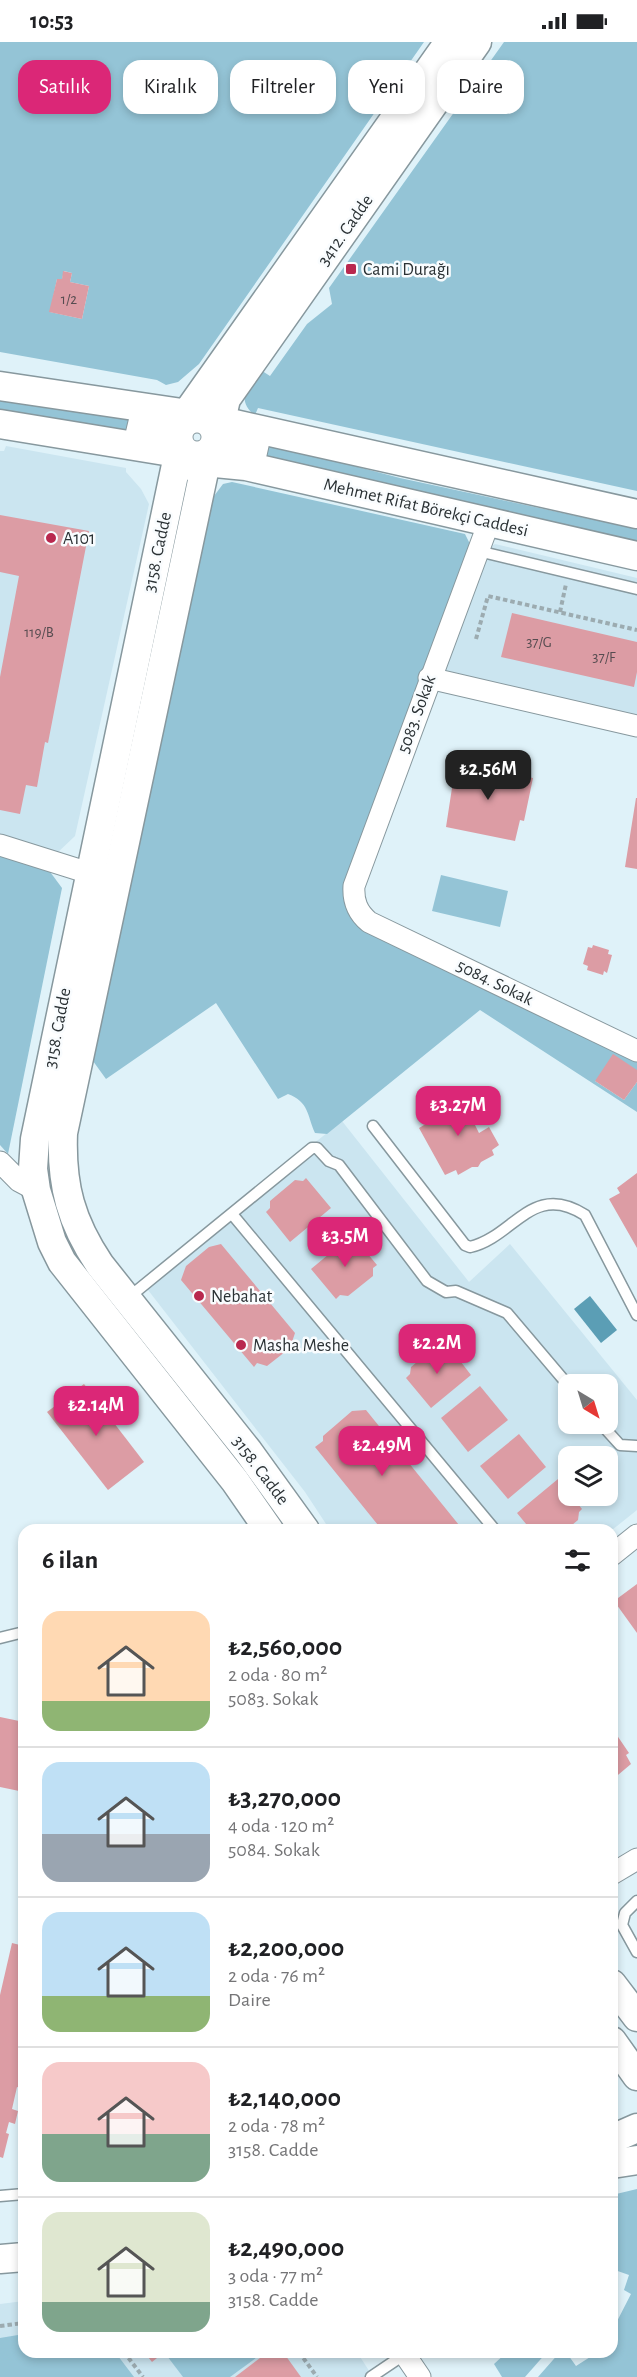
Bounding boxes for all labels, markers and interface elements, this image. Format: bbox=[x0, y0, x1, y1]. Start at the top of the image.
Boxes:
text: 10:53 bbox=[30, 10, 73, 32]
chip: Satılık bbox=[18, 60, 111, 114]
chip: Kiralık bbox=[123, 60, 218, 114]
chip: Filtreler bbox=[230, 60, 336, 114]
chip: Yeni bbox=[348, 60, 425, 114]
chip: Daire bbox=[437, 60, 524, 114]
street label: 3412. Cadde bbox=[315, 192, 377, 269]
place label: Cami Durağı bbox=[363, 261, 450, 279]
marker: Cami Durağı bbox=[344, 262, 358, 276]
house number: 1/2 bbox=[61, 292, 77, 307]
street label: Mehmet Rifat Börekçi Caddesi bbox=[322, 476, 530, 540]
street label: 3158. Cadde bbox=[141, 511, 175, 594]
place label: A101 bbox=[63, 530, 95, 548]
marker: A101 bbox=[44, 531, 58, 545]
house number: 119/B bbox=[24, 625, 54, 640]
house number: 37/G bbox=[526, 635, 552, 650]
house number: 37/F bbox=[592, 650, 616, 665]
street label: 5083. Sokak bbox=[395, 672, 440, 756]
pin: ₺2.56M bbox=[439, 750, 537, 801]
text: ₺2.56M bbox=[459, 759, 517, 779]
street label: 5084. Sokak bbox=[453, 957, 536, 1009]
street label: 3158. Cadde bbox=[41, 987, 75, 1070]
pin: ₺3.27M bbox=[409, 1086, 507, 1137]
text: ₺3.27M bbox=[430, 1095, 486, 1115]
pin: ₺3.5M bbox=[303, 1217, 387, 1268]
text: ₺3.5M bbox=[321, 1226, 369, 1246]
place label: Nebahat bbox=[211, 1288, 272, 1306]
marker: Nebahat bbox=[192, 1289, 206, 1303]
pin: ₺2.2M bbox=[395, 1324, 479, 1375]
text: ₺2.2M bbox=[413, 1333, 461, 1353]
place label: Masha Meshe bbox=[253, 1337, 349, 1355]
marker: Masha Meshe bbox=[234, 1338, 248, 1352]
north arrow bbox=[558, 1374, 618, 1434]
map controls bbox=[558, 1374, 618, 1506]
pin: ₺2.14M bbox=[47, 1386, 145, 1437]
text: ₺2.14M bbox=[68, 1395, 124, 1415]
pin: ₺2.49M bbox=[333, 1426, 431, 1477]
street label: 3158. Cadde bbox=[229, 1433, 292, 1509]
text: ₺2.49M bbox=[352, 1435, 412, 1455]
button: layers bbox=[558, 1446, 618, 1506]
icon: filters bbox=[561, 1544, 594, 1577]
text: 6 ilan bbox=[42, 1547, 98, 1573]
text: ₺2,560,000 bbox=[228, 1634, 342, 1660]
icon: home bbox=[90, 1635, 162, 1707]
text: 2 oda · 80 m² bbox=[228, 1665, 327, 1685]
text: 5083. Sokak bbox=[228, 1689, 318, 1709]
text: ₺3,270,000 bbox=[228, 1785, 341, 1811]
icon: home bbox=[90, 1786, 162, 1858]
text: 4 oda · 120 m² bbox=[228, 1816, 334, 1836]
text: 5084. Sokak bbox=[228, 1840, 320, 1860]
text: ₺2,200,000 bbox=[228, 1935, 344, 1961]
icon: home bbox=[90, 1936, 162, 2008]
text: 2 oda · 76 m² bbox=[228, 1966, 325, 1986]
text: Daire bbox=[228, 1990, 271, 2010]
text: ₺2,140,000 bbox=[228, 2085, 341, 2111]
icon: home bbox=[90, 2086, 162, 2158]
text: 2 oda · 78 m² bbox=[228, 2116, 325, 2136]
text: 3158. Cadde bbox=[228, 2140, 318, 2160]
text: ₺2,490,000 bbox=[228, 2235, 344, 2261]
icon: home bbox=[90, 2236, 162, 2308]
text: 3 oda · 77 m² bbox=[228, 2266, 323, 2286]
text: 3158. Cadde bbox=[228, 2290, 318, 2310]

